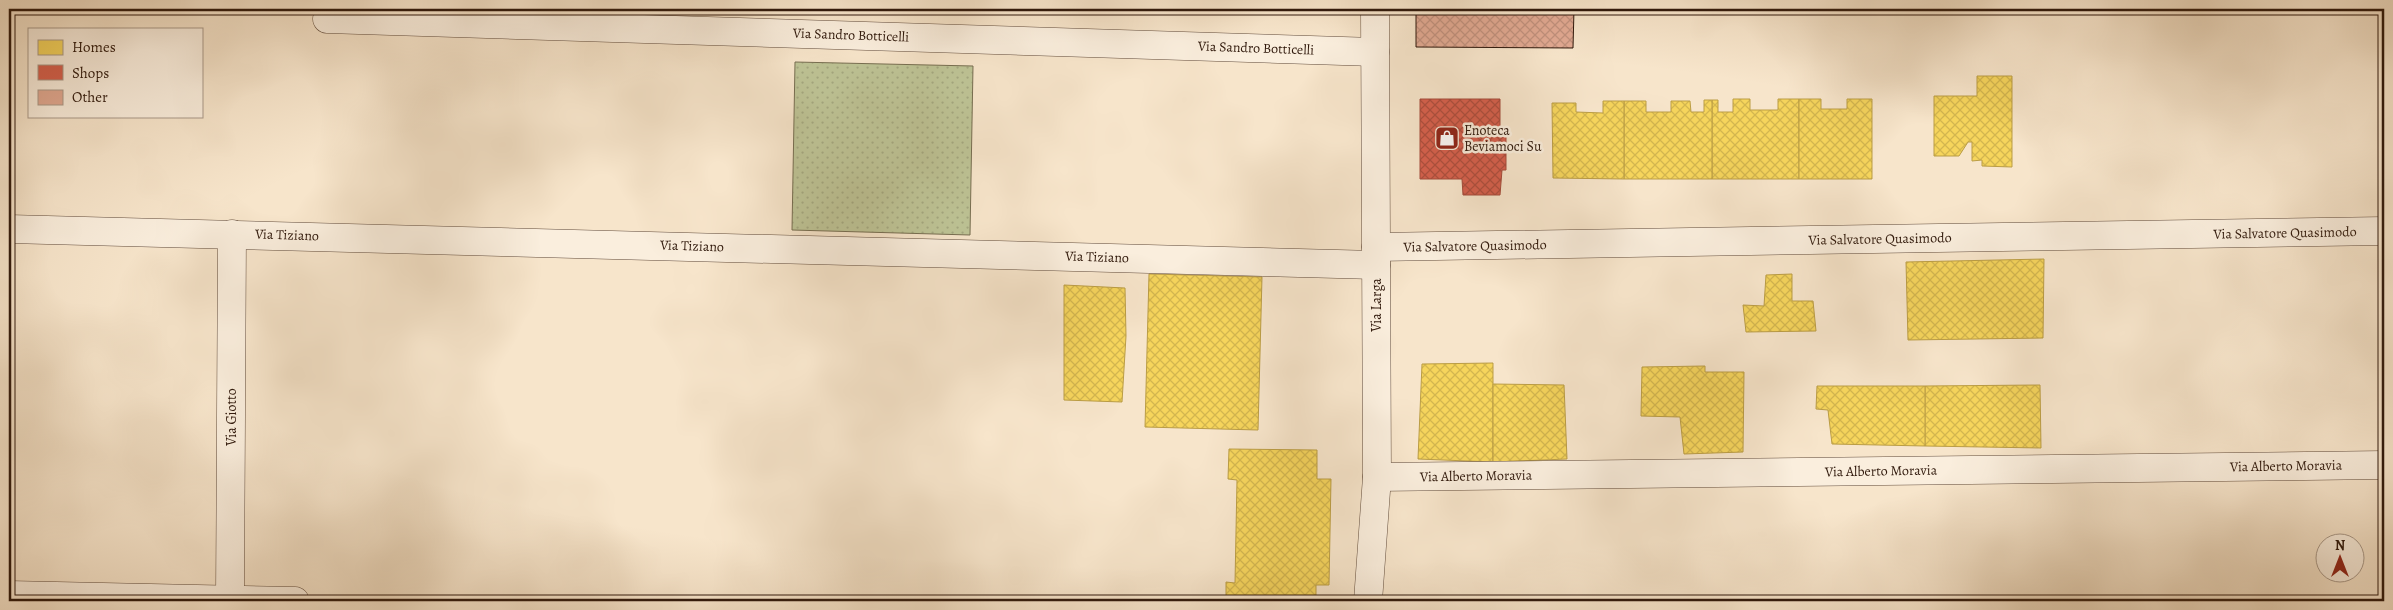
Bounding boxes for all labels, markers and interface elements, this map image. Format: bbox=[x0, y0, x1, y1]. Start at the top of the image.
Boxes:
street label: Via Sandro Botticelli bbox=[792, 23, 909, 47]
legend bbox=[28, 28, 202, 118]
street label: Via Sandro Botticelli bbox=[1197, 36, 1314, 60]
text: Homes bbox=[72, 37, 116, 57]
text: Shops bbox=[72, 63, 109, 83]
text: Other bbox=[72, 87, 108, 107]
place label: Enoteca Beviamoci Su bbox=[1464, 121, 1542, 156]
shop icon: Enoteca Beviamoci Su bbox=[1434, 125, 1460, 151]
street label: Via Salvatore Quasimodo bbox=[2212, 222, 2357, 244]
street label: Via Tiziano bbox=[254, 224, 319, 246]
street label: Via Salvatore Quasimodo bbox=[1807, 228, 1952, 250]
street label: Via Tiziano bbox=[659, 235, 724, 257]
street label: Via Salvatore Quasimodo bbox=[1402, 235, 1547, 257]
street label: Via Tiziano bbox=[1064, 246, 1129, 268]
street label: Via Larga bbox=[1367, 278, 1386, 333]
street label: Via Giotto bbox=[222, 388, 241, 447]
street label: Via Alberto Moravia bbox=[2229, 456, 2343, 476]
street label: Via Alberto Moravia bbox=[1824, 461, 1938, 481]
street label: Via Alberto Moravia bbox=[1419, 466, 1533, 486]
north arrow bbox=[2316, 532, 2366, 582]
text: N bbox=[2335, 536, 2345, 555]

